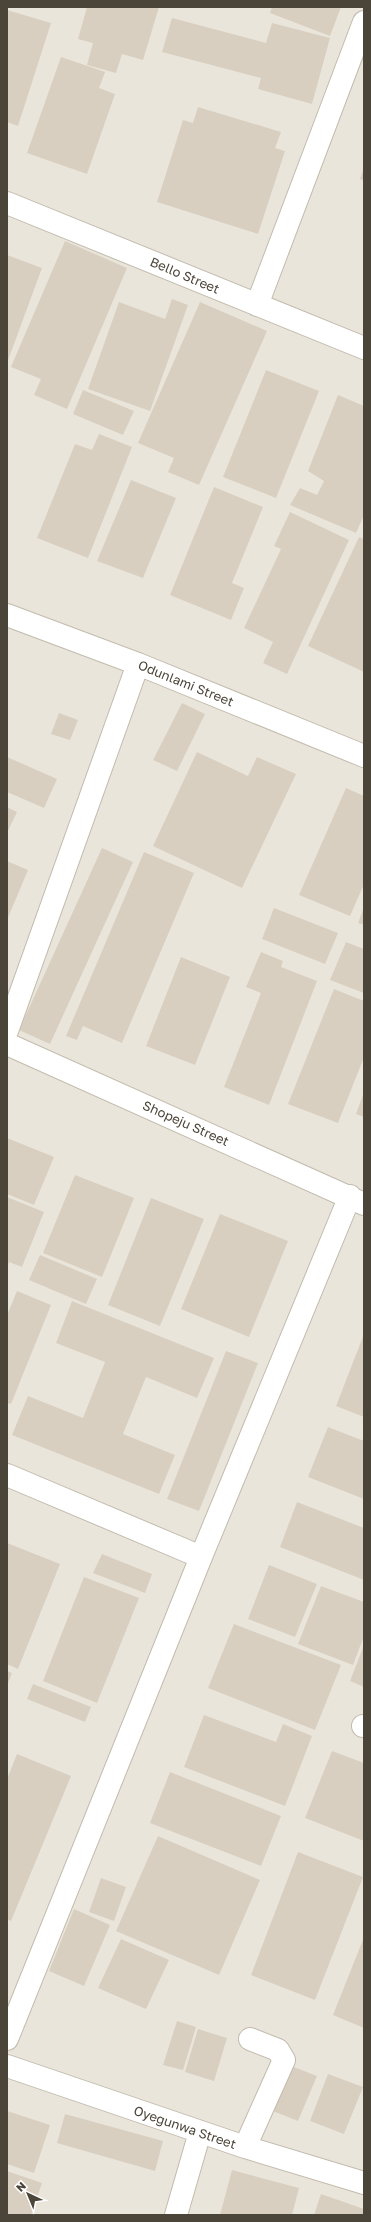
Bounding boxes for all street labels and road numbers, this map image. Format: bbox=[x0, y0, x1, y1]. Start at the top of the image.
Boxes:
street label: Bello Street bbox=[148, 253, 222, 297]
street label: Odunlami Street bbox=[136, 657, 236, 709]
street label: Shopeju Street bbox=[140, 1097, 232, 1149]
street label: Oyegunwa Street bbox=[132, 2102, 238, 2152]

